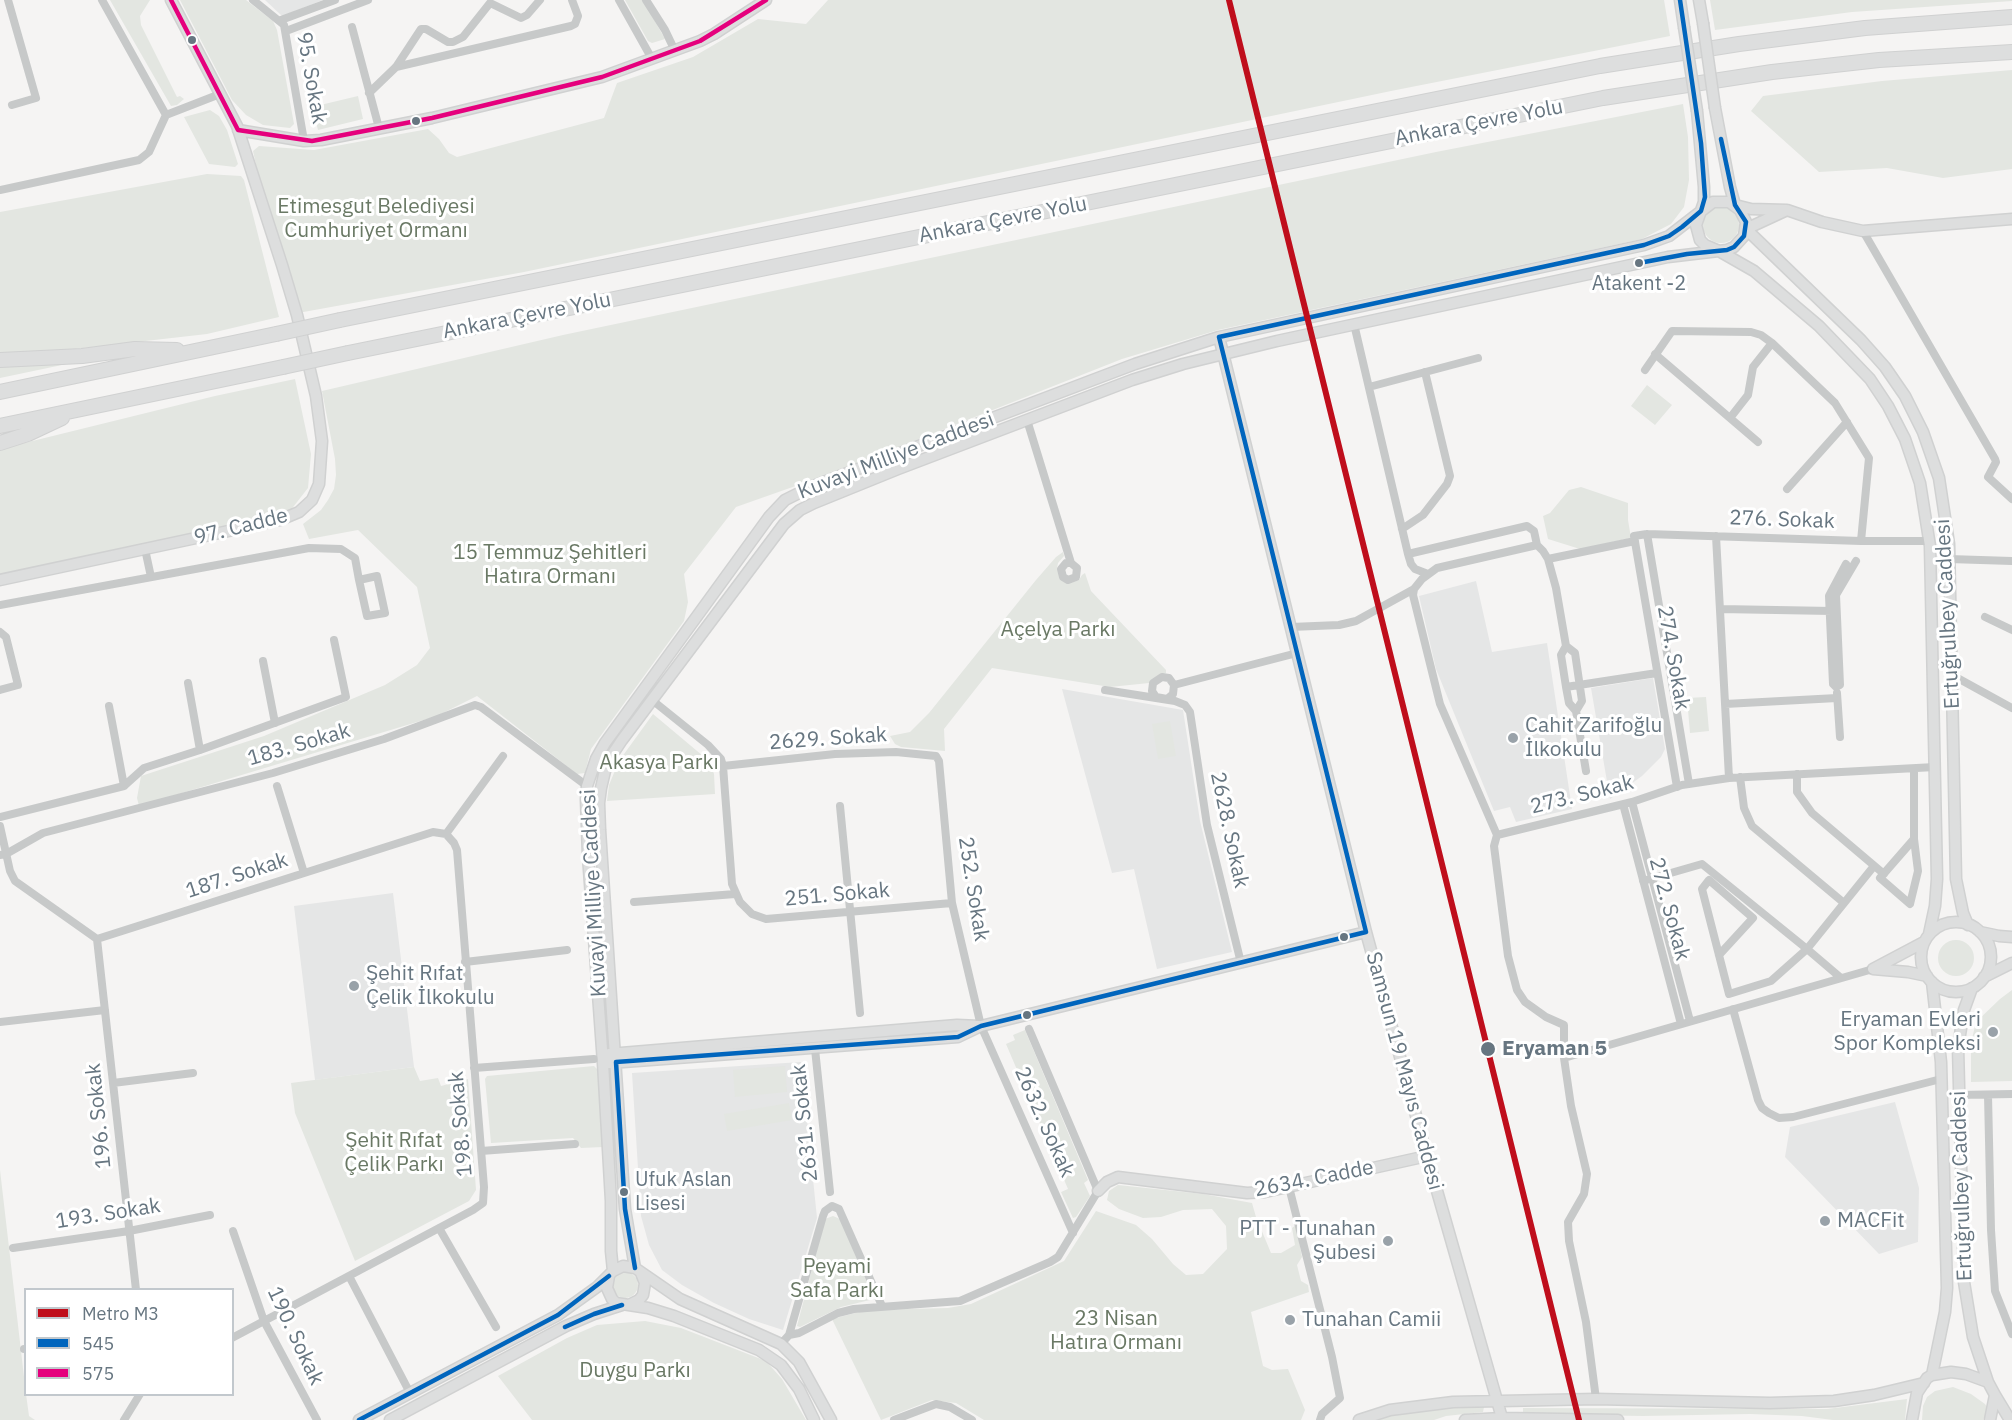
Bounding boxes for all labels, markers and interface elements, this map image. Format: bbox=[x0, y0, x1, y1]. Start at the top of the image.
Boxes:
street label: 95. Sokak bbox=[291, 30, 331, 126]
unlabelled marker bbox=[186, 34, 198, 46]
street label: Ankara Çevre Yolu bbox=[1393, 94, 1565, 152]
unlabelled marker bbox=[410, 115, 422, 127]
street label: Ankara Çevre Yolu bbox=[917, 191, 1089, 249]
park label: Etimesgut Belediyesi Cumhuriyet Ormanı bbox=[277, 194, 475, 244]
marker: Atakent -2 bbox=[1633, 257, 1645, 269]
place label: Atakent -2 bbox=[1592, 272, 1686, 296]
street label: Ankara Çevre Yolu bbox=[441, 287, 613, 345]
street label: Kuvayi Milliye Caddesi bbox=[794, 407, 998, 505]
street label: 97. Cadde bbox=[191, 503, 291, 551]
street label: 276. Sokak bbox=[1729, 506, 1835, 534]
street label: Ertuğrulbey Caddesi bbox=[1930, 518, 1966, 710]
park label: 15 Temmuz Şehitleri Hatıra Ormanı bbox=[453, 540, 647, 590]
street label: 274. Sokak bbox=[1651, 604, 1695, 712]
park label: Açelya Parkı bbox=[1000, 617, 1116, 643]
place label: Cahit Zarifoğlu İlkokulu bbox=[1525, 713, 1662, 763]
street label: 183. Sokak bbox=[245, 718, 353, 772]
street label: 2629. Sokak bbox=[768, 722, 888, 756]
marker: Cahit Zarifoğlu İlkokulu bbox=[1506, 731, 1520, 745]
park label: Akasya Parkı bbox=[599, 750, 719, 776]
street label: 2628. Sokak bbox=[1204, 770, 1254, 890]
street label: 273. Sokak bbox=[1528, 770, 1636, 820]
street label: Kuvayi Milliye Caddesi bbox=[576, 788, 612, 998]
street label: 252. Sokak bbox=[952, 835, 994, 943]
street label: 187. Sokak bbox=[183, 848, 291, 904]
street label: 272. Sokak bbox=[1643, 855, 1695, 963]
street label: 251. Sokak bbox=[783, 878, 891, 912]
unlabelled marker bbox=[1338, 931, 1350, 943]
street label: Samsun 19 Mayıs Caddesi bbox=[1360, 949, 1448, 1193]
place label: Şehit Rıfat Çelik İlkokulu bbox=[366, 961, 495, 1011]
marker: Şehit Rıfat Çelik İlkokulu bbox=[347, 979, 361, 993]
place label: Eryaman Evleri Spor Kompleksi bbox=[1834, 1007, 1981, 1057]
unlabelled marker bbox=[1021, 1009, 1033, 1021]
marker: Eryaman Evleri Spor Kompleksi bbox=[1986, 1025, 2000, 1039]
place label: Eryaman 5 bbox=[1502, 1036, 1607, 1062]
marker: Eryaman 5 bbox=[1479, 1040, 1497, 1058]
street label: 196. Sokak bbox=[81, 1062, 117, 1170]
street label: 2631. Sokak bbox=[786, 1063, 824, 1183]
street label: 2632. Sokak bbox=[1008, 1063, 1080, 1181]
street label: 198. Sokak bbox=[444, 1070, 478, 1178]
street label: Ertuğrulbey Caddesi bbox=[1946, 1090, 1978, 1282]
park label: Şehit Rıfat Çelik Parkı bbox=[344, 1128, 444, 1178]
street label: 2634. Cadde bbox=[1252, 1155, 1376, 1203]
place label: Ufuk Aslan Lisesi bbox=[635, 1168, 732, 1215]
marker: Ufuk Aslan Lisesi bbox=[618, 1186, 630, 1198]
street label: 193. Sokak bbox=[54, 1193, 162, 1235]
place label: MACFit bbox=[1837, 1208, 1905, 1234]
marker: MACFit bbox=[1818, 1214, 1832, 1228]
place label: PTT - Tunahan Şubesi bbox=[1239, 1216, 1376, 1266]
marker: PTT - Tunahan Şubesi bbox=[1381, 1234, 1395, 1248]
park label: Peyami Safa Parkı bbox=[790, 1254, 884, 1304]
street label: 190. Sokak bbox=[261, 1283, 329, 1389]
legend bbox=[24, 1288, 234, 1396]
text: Metro M3 bbox=[82, 1302, 159, 1325]
park label: 23 Nisan Hatıra Ormanı bbox=[1050, 1306, 1182, 1356]
place label: Tunahan Camii bbox=[1302, 1307, 1441, 1333]
marker: Tunahan Camii bbox=[1283, 1313, 1297, 1327]
text: 545 bbox=[82, 1332, 114, 1355]
park label: Duygu Parkı bbox=[579, 1358, 691, 1384]
text: 575 bbox=[82, 1362, 114, 1385]

